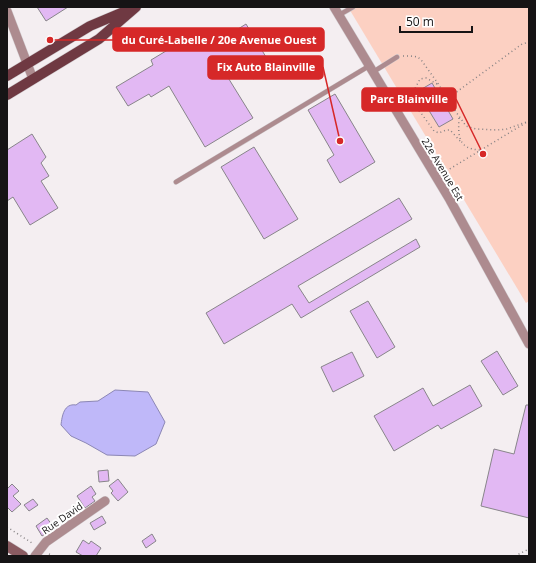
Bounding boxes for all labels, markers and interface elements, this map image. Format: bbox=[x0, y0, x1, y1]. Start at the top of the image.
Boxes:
scale bar bbox=[400, 8, 472, 34]
text: 50 m bbox=[406, 13, 434, 30]
callout: du Curé-Labelle / 20e Avenue Ouest bbox=[113, 28, 324, 51]
text: du Curé-Labelle / 20e Avenue Ouest bbox=[122, 32, 317, 47]
callout: Fix Auto Blainville bbox=[208, 56, 323, 79]
text: Fix Auto Blainville bbox=[217, 59, 316, 74]
callout: Parc Blainville bbox=[362, 88, 456, 111]
text: Parc Blainville bbox=[370, 91, 448, 106]
street label: 22e Avenue Est bbox=[419, 135, 467, 203]
street label: Rue David bbox=[39, 499, 85, 537]

